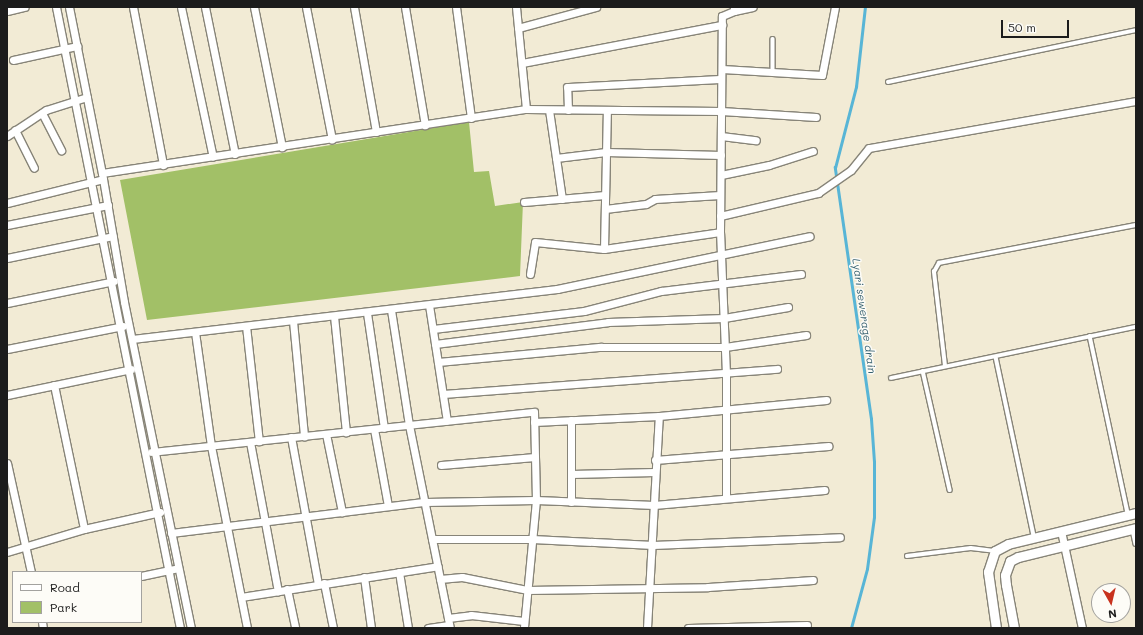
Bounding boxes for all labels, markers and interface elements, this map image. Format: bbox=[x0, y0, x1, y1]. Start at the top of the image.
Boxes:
scale bar bbox=[1003, 12, 1071, 38]
text: 50 m bbox=[1008, 19, 1036, 35]
water label: Lyari sewerage drain bbox=[849, 258, 879, 374]
legend bbox=[12, 571, 142, 623]
text: Road bbox=[50, 579, 80, 595]
north arrow bbox=[1091, 583, 1131, 623]
text: Park bbox=[50, 599, 77, 615]
text: N bbox=[1107, 606, 1118, 622]

